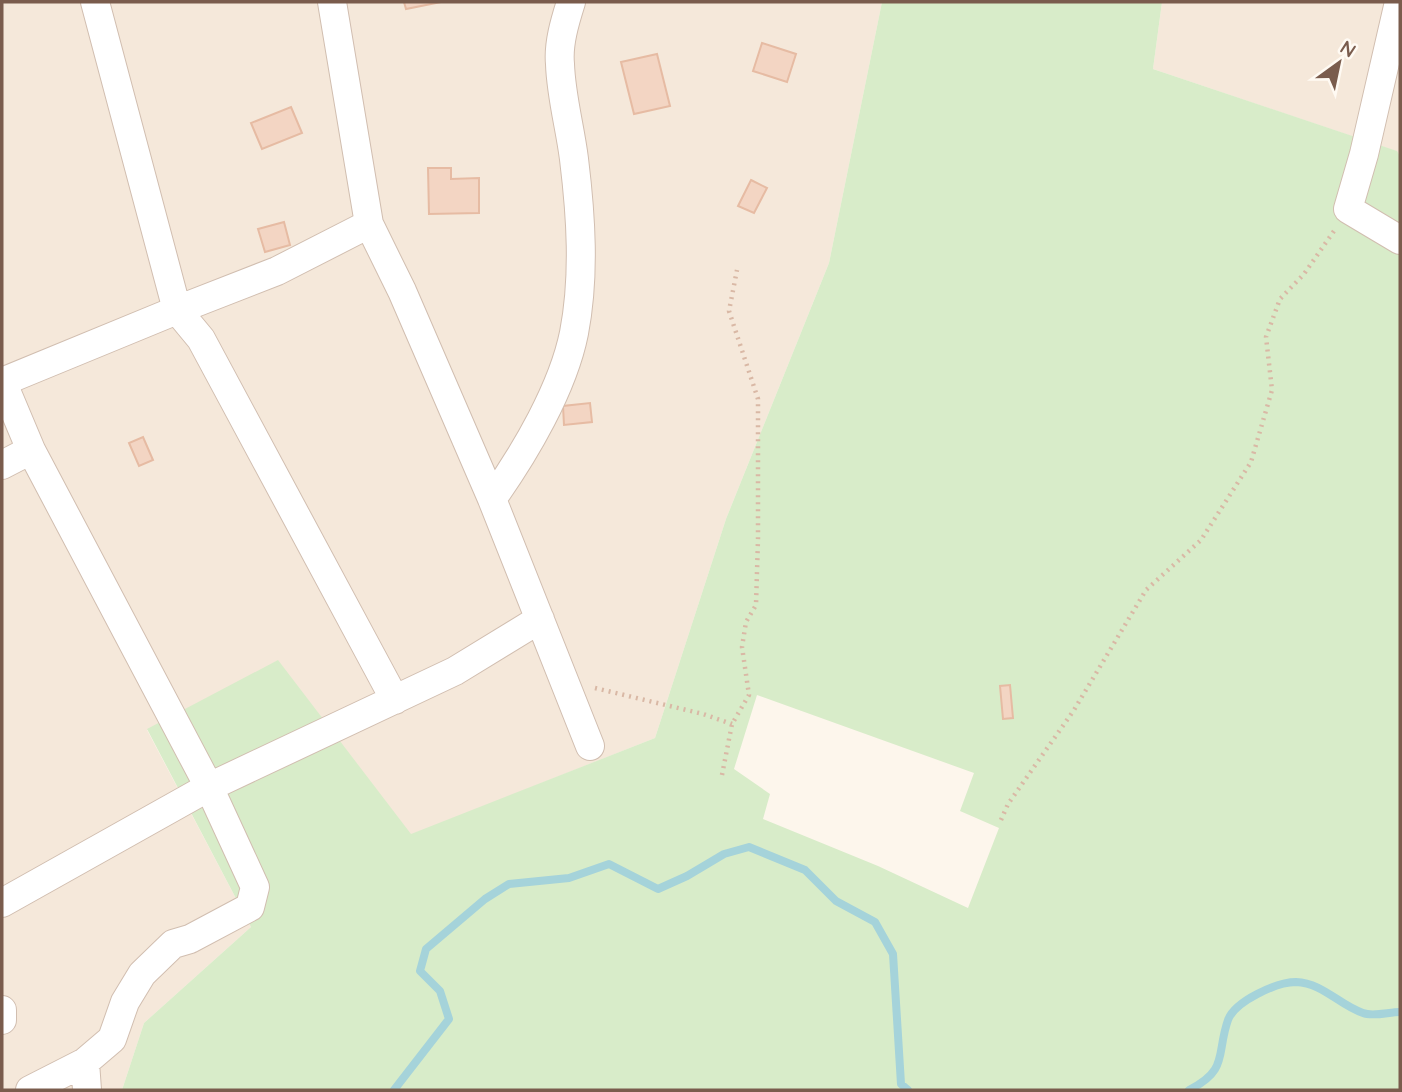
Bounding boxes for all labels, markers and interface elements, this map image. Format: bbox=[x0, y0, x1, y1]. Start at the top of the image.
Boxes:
north arrow bbox=[1304, 28, 1374, 98]
text: N bbox=[1336, 35, 1361, 63]

